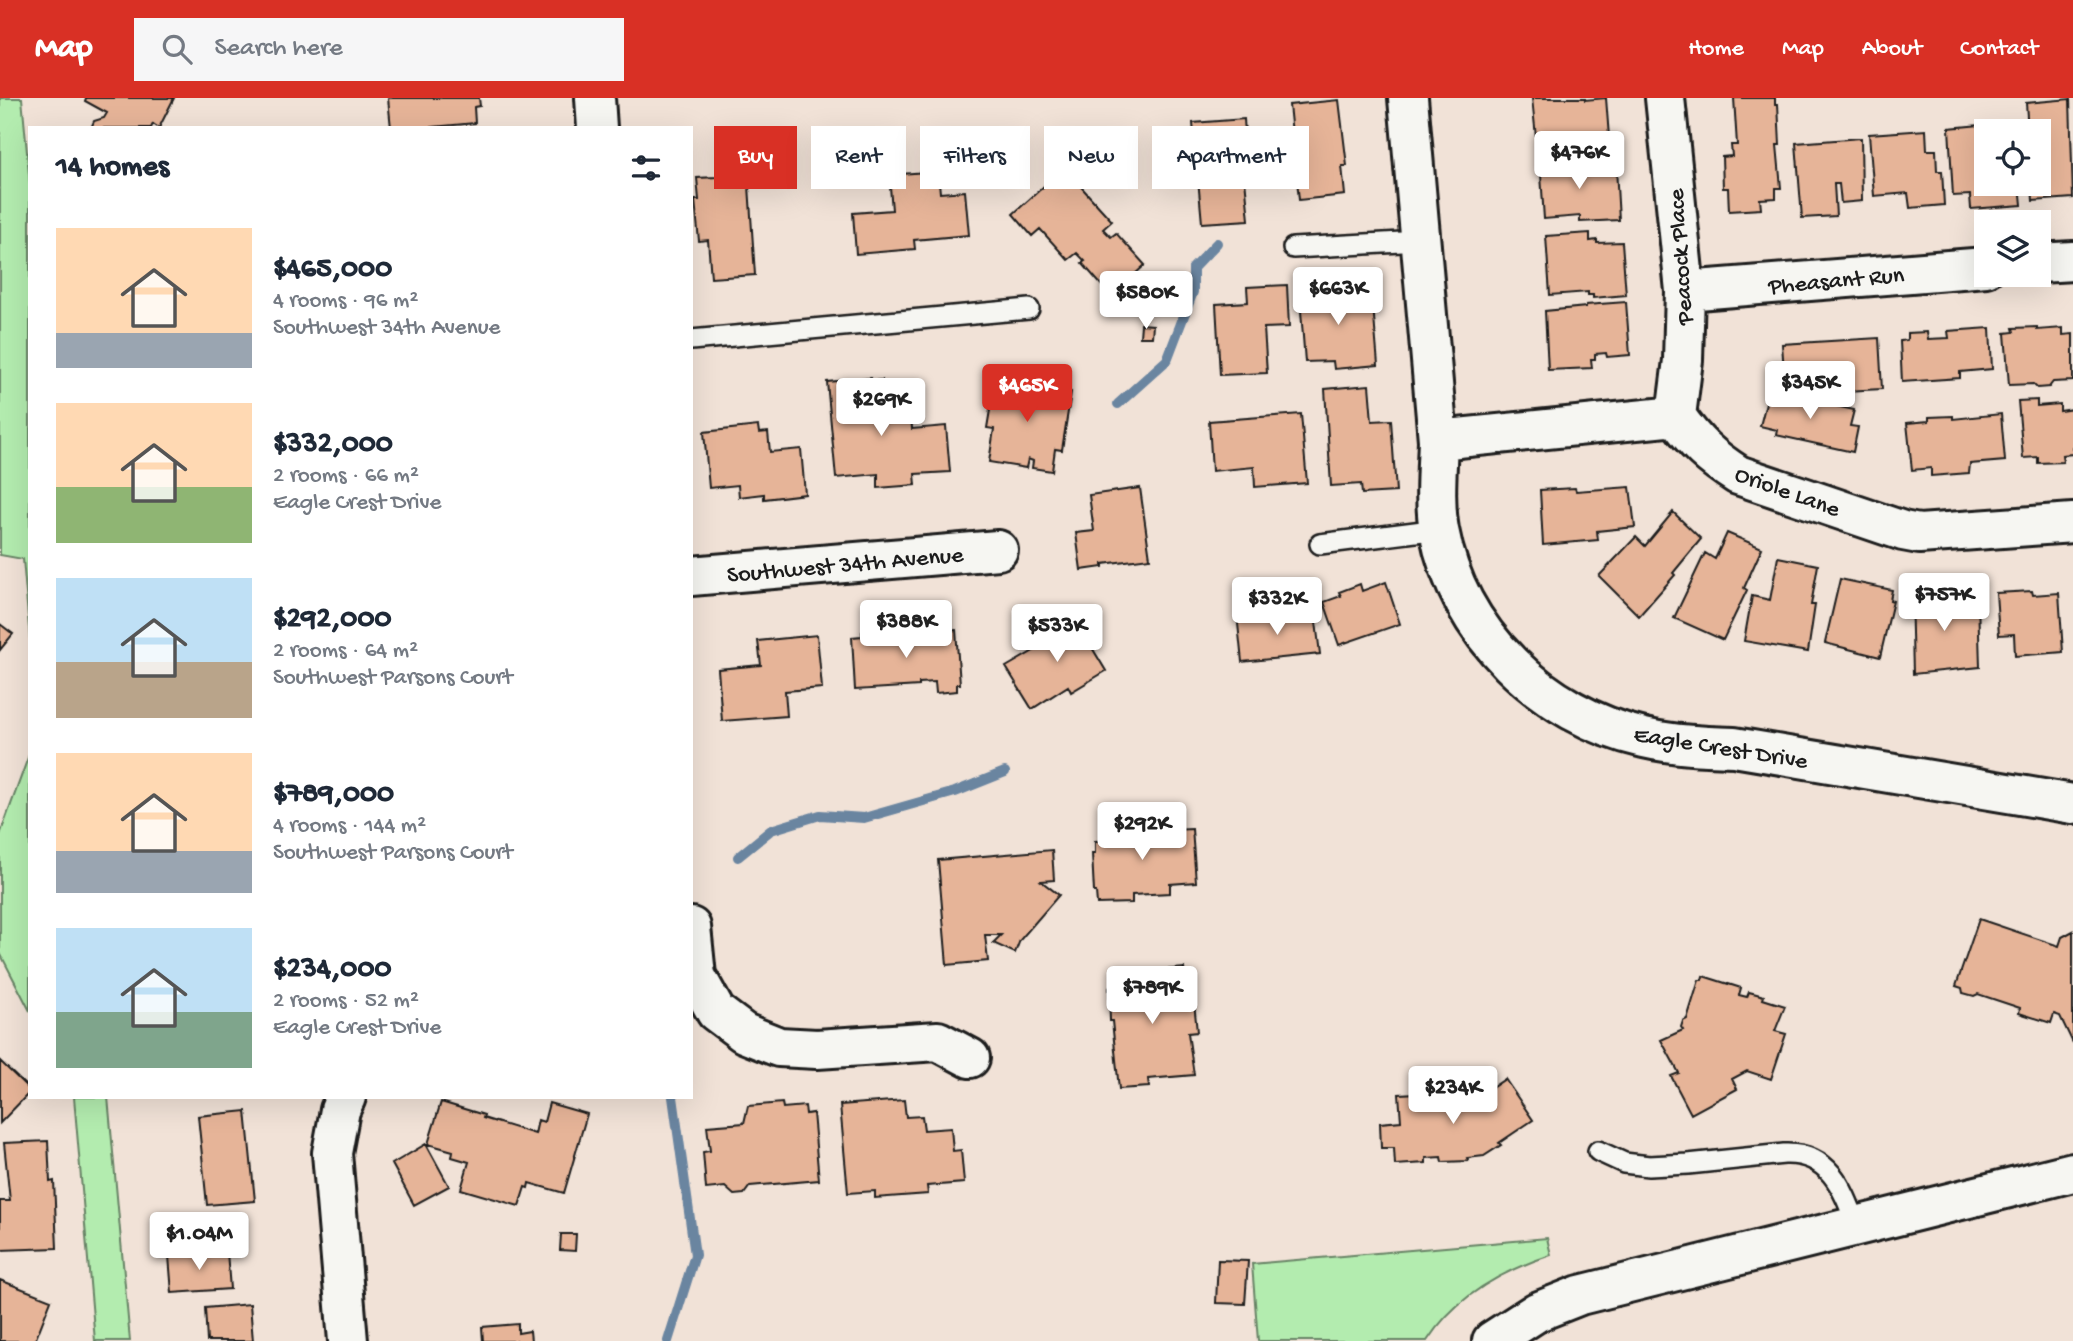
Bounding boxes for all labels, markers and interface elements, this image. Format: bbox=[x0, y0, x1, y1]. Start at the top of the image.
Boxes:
search box bbox=[134, 18, 624, 81]
text: Map bbox=[35, 30, 92, 68]
icon: search bbox=[158, 30, 196, 68]
text: Search here bbox=[214, 34, 343, 65]
text: Home bbox=[1688, 35, 1744, 64]
text: Map bbox=[1782, 35, 1824, 64]
text: About bbox=[1862, 35, 1922, 64]
text: Contact bbox=[1960, 35, 2038, 64]
map controls bbox=[1974, 119, 2051, 287]
button: locate bbox=[1974, 119, 2051, 196]
chip: Buy bbox=[714, 126, 797, 189]
chip: Rent bbox=[811, 126, 906, 189]
chip: Filters bbox=[920, 126, 1030, 189]
chip: New bbox=[1044, 126, 1138, 189]
chip: Apartment bbox=[1152, 126, 1309, 189]
pin: $476K bbox=[1530, 132, 1628, 191]
text: $476K bbox=[1550, 140, 1608, 167]
icon: filters bbox=[627, 149, 665, 187]
text: 14 homes bbox=[56, 151, 169, 186]
street label: Peacock Place bbox=[1663, 187, 1702, 327]
button: layers bbox=[1974, 210, 2051, 287]
text: $465,000 bbox=[273, 253, 392, 288]
icon: home bbox=[112, 256, 196, 340]
street label: Pheasant Run bbox=[1766, 262, 1906, 303]
pin: $663K bbox=[1289, 268, 1387, 327]
pin: $580K bbox=[1097, 272, 1195, 331]
text: $663K bbox=[1309, 276, 1367, 303]
text: $580K bbox=[1116, 280, 1176, 307]
text: 4 rooms · 96 m² bbox=[273, 288, 418, 315]
text: Southwest 34th Avenue bbox=[273, 315, 500, 342]
pin: $345K bbox=[1761, 362, 1859, 421]
pin: $465K bbox=[978, 364, 1076, 424]
text: $345K bbox=[1781, 370, 1839, 397]
text: $465K bbox=[998, 373, 1056, 400]
pin: $269K bbox=[832, 378, 930, 438]
text: $269K bbox=[852, 387, 910, 414]
text: $332,000 bbox=[273, 428, 393, 463]
icon: home bbox=[112, 431, 196, 515]
street label: Oriole Lane bbox=[1730, 461, 1844, 526]
text: 2 rooms · 66 m² bbox=[273, 463, 419, 490]
text: Eagle Crest Drive bbox=[273, 490, 441, 517]
street label: Southwest 34th Avenue bbox=[726, 542, 965, 591]
pin: $757K bbox=[1895, 574, 1993, 633]
pin: $332K bbox=[1228, 578, 1326, 637]
text: $757K bbox=[1914, 582, 1974, 609]
text: $332K bbox=[1248, 586, 1306, 613]
pin: $388K bbox=[857, 601, 955, 660]
text: $292,000 bbox=[273, 603, 391, 638]
pin: $533K bbox=[1008, 604, 1106, 664]
icon: home bbox=[112, 606, 196, 690]
text: $388K bbox=[876, 609, 936, 636]
text: $533K bbox=[1028, 613, 1086, 640]
text: 2 rooms · 64 m² bbox=[273, 638, 418, 665]
text: Southwest Parsons Court bbox=[273, 665, 513, 692]
street label: Eagle Crest Drive bbox=[1631, 721, 1810, 778]
text: $789,000 bbox=[273, 778, 394, 813]
icon: home bbox=[112, 781, 196, 865]
pin: $292K bbox=[1093, 802, 1191, 862]
text: $292K bbox=[1113, 811, 1171, 838]
text: 4 rooms · 144 m² bbox=[273, 813, 426, 840]
text: Southwest Parsons Court bbox=[273, 840, 513, 867]
text: $234,000 bbox=[273, 953, 391, 988]
icon: home bbox=[112, 956, 196, 1040]
pin: $789K bbox=[1103, 967, 1201, 1026]
text: $789K bbox=[1122, 975, 1182, 1002]
text: 2 rooms · 52 m² bbox=[273, 988, 419, 1015]
text: Eagle Crest Drive bbox=[273, 1015, 441, 1042]
pin: $234K bbox=[1404, 1066, 1502, 1126]
text: $234K bbox=[1424, 1075, 1482, 1102]
pin: $1.04M bbox=[142, 1212, 256, 1272]
text: $1.04M bbox=[166, 1221, 232, 1248]

